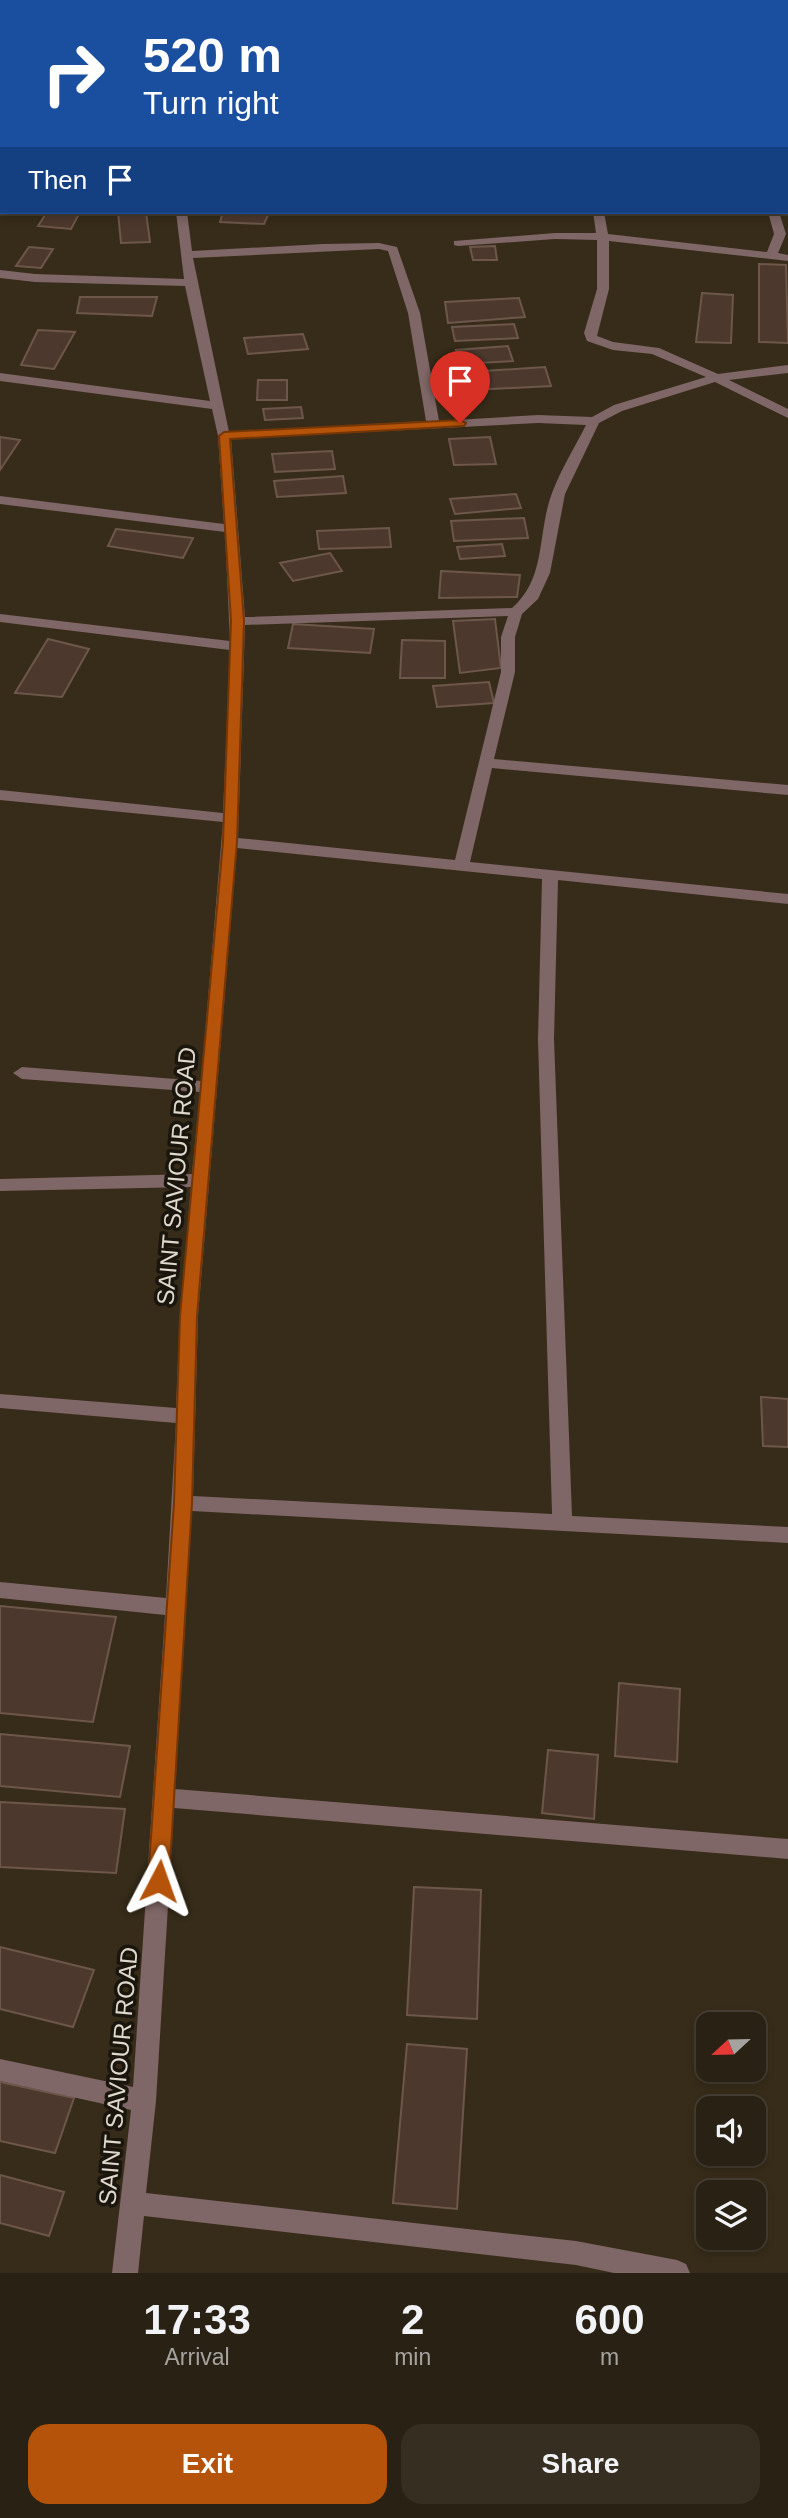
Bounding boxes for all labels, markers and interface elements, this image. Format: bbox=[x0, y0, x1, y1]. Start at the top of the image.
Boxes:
icon: right bbox=[28, 28, 119, 119]
text: 520 m bbox=[143, 28, 282, 82]
text: Turn right bbox=[143, 85, 279, 121]
icon: arrive bbox=[101, 161, 139, 199]
text: Then bbox=[28, 165, 87, 195]
pin bbox=[430, 351, 490, 423]
icon: arrive bbox=[441, 362, 479, 400]
street label: SAINT SAVIOUR ROAD bbox=[151, 1046, 201, 1306]
position arrow bbox=[122, 1844, 196, 1918]
street label: SAINT SAVIOUR ROAD bbox=[93, 1946, 143, 2206]
north arrow bbox=[696, 2012, 766, 2082]
map controls bbox=[696, 2012, 766, 2250]
button: sound bbox=[696, 2096, 766, 2166]
button: layers bbox=[696, 2180, 766, 2250]
text: 17:33 bbox=[143, 2296, 251, 2343]
text: 2 bbox=[401, 2296, 424, 2343]
text: 600 bbox=[575, 2296, 645, 2343]
text: Arrival bbox=[164, 2344, 230, 2370]
text: min bbox=[394, 2344, 431, 2370]
text: m bbox=[600, 2344, 619, 2370]
button: Exit bbox=[28, 2424, 387, 2504]
button: Share bbox=[401, 2424, 760, 2504]

